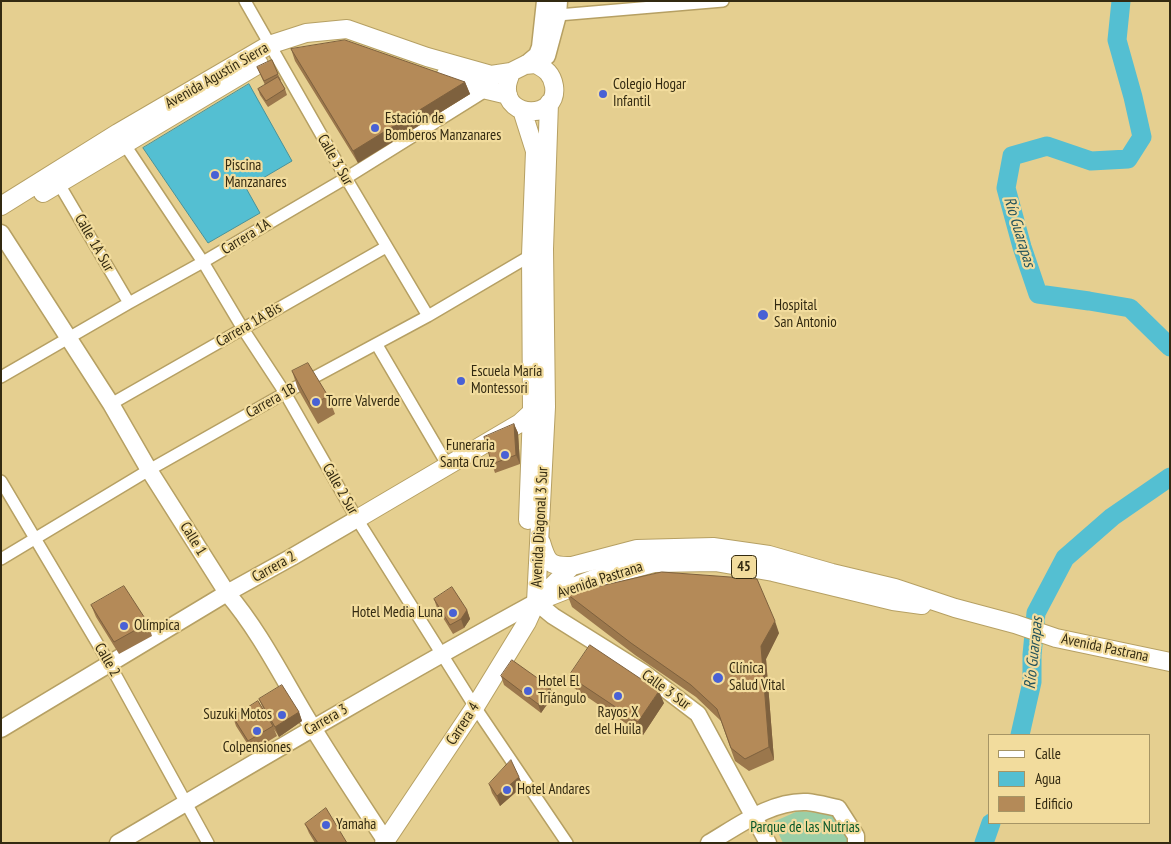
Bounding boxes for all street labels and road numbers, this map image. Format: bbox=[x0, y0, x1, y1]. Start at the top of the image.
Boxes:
street label: Avenida Agustín Sierra bbox=[162, 39, 272, 113]
street label: Calle 3 Sur bbox=[313, 131, 357, 189]
street label: Calle 1A Sur bbox=[70, 211, 118, 275]
street label: Carrera 1A bbox=[218, 215, 274, 259]
street label: Carrera 1A Bis bbox=[213, 299, 285, 351]
street label: Carrera 1B bbox=[243, 380, 299, 422]
street label: Calle 2 Sur bbox=[318, 460, 362, 518]
street label: Avenida Diagonal 3 Sur bbox=[528, 466, 552, 588]
street label: Calle 1 bbox=[176, 519, 210, 559]
street label: Carrera 2 bbox=[249, 548, 299, 586]
road number: 45 bbox=[732, 556, 756, 578]
street label: Avenida Pastrana bbox=[555, 558, 645, 602]
street label: Avenida Pastrana bbox=[1060, 630, 1150, 666]
street label: Calle 2 bbox=[90, 640, 124, 680]
street label: Calle 3 Sur bbox=[638, 666, 694, 714]
street label: Carrera 4 bbox=[443, 699, 483, 749]
street label: Carrera 3 bbox=[301, 700, 351, 740]

